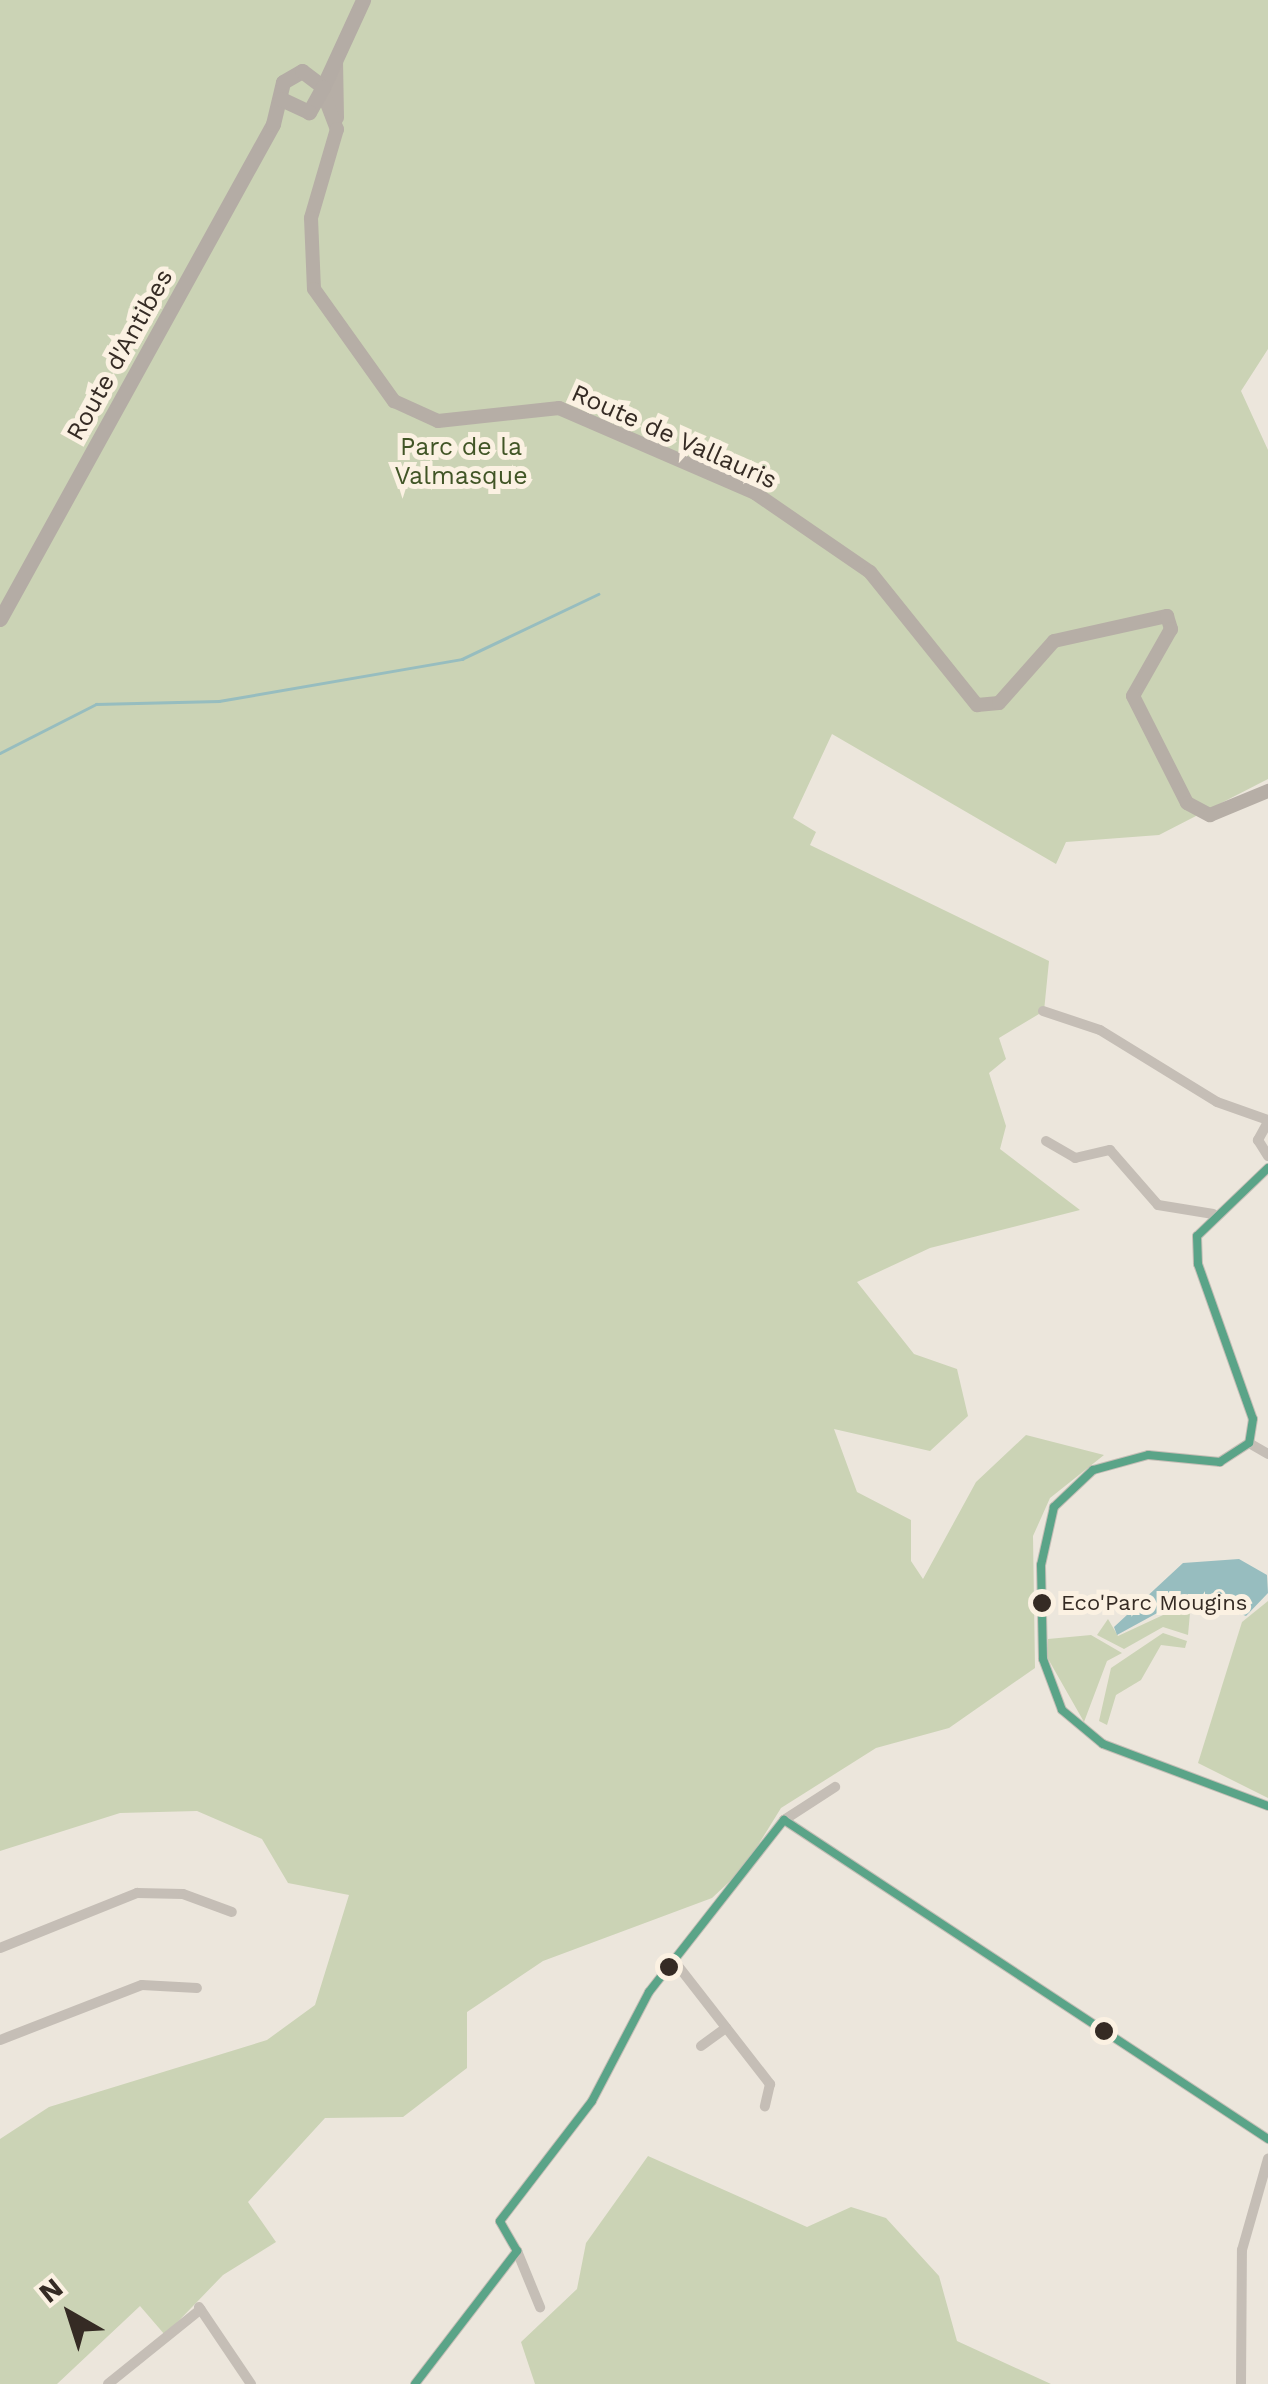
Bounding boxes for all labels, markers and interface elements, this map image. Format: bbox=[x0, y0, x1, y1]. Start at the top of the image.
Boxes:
street label: Route d'Antibes bbox=[61, 264, 179, 446]
street label: Route de Vallauris bbox=[566, 378, 782, 496]
park label: Parc de la Valmasque bbox=[394, 433, 528, 492]
place label: Eco'Parc Mougins bbox=[1061, 1590, 1247, 1616]
marker: Eco'Parc Mougins bbox=[1032, 1593, 1052, 1613]
unlabelled marker bbox=[659, 1957, 679, 1977]
unlabelled marker bbox=[1094, 2021, 1114, 2041]
north arrow bbox=[20, 2264, 120, 2364]
text: N bbox=[32, 2271, 69, 2310]

